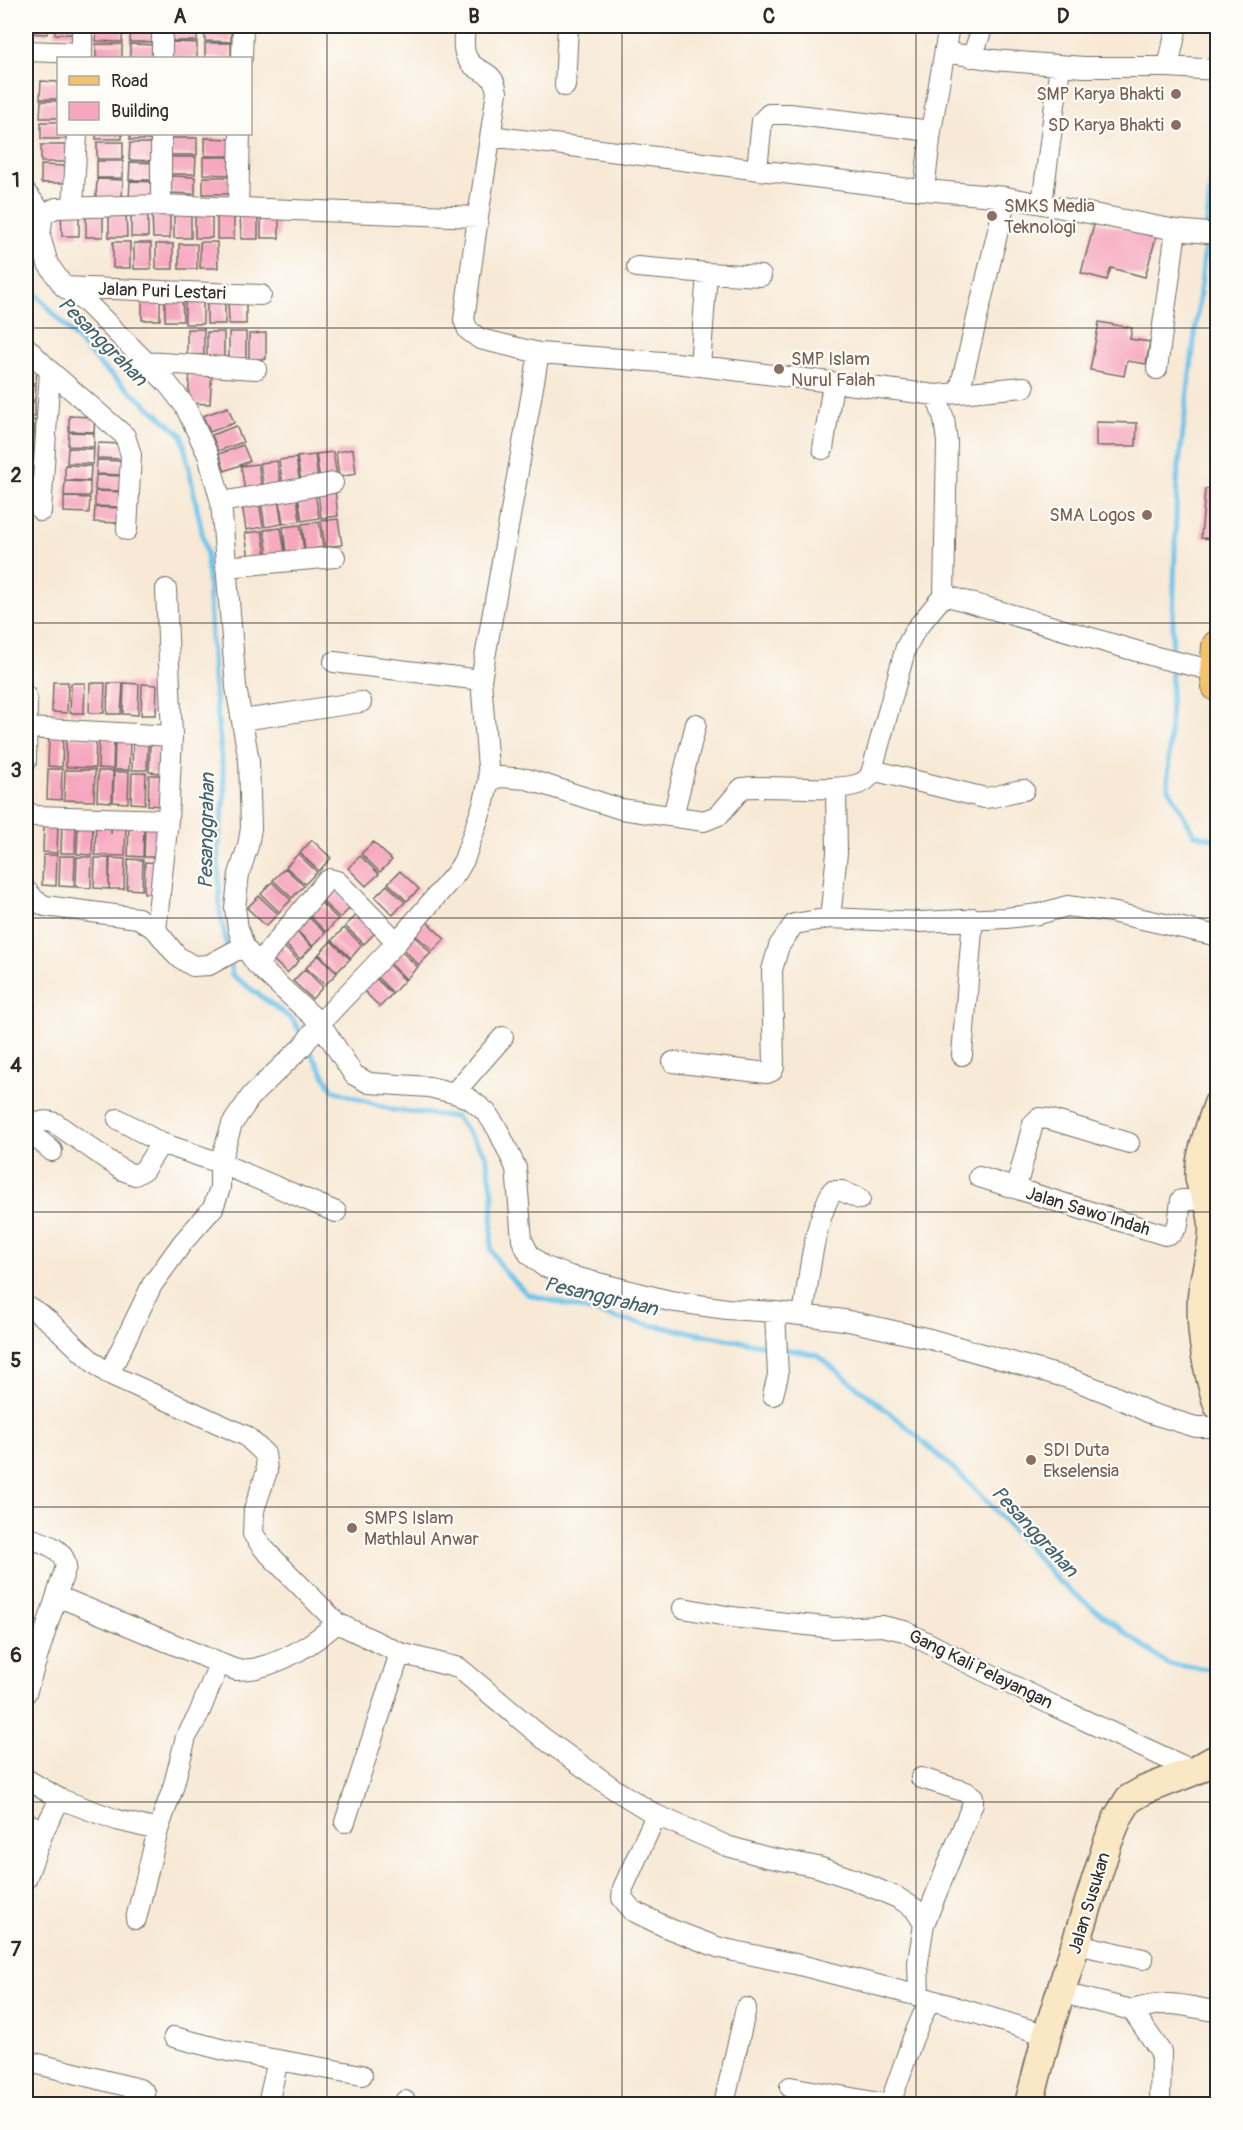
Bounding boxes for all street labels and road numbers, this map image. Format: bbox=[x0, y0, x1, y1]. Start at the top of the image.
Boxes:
street label: Jalan Puri Lestari bbox=[98, 278, 226, 305]
street label: Jalan Sawo Indah bbox=[1023, 1182, 1153, 1241]
street label: Gang Kali Pelayangan bbox=[905, 1625, 1057, 1714]
street label: Jalan Susukan bbox=[1063, 1850, 1116, 1957]

